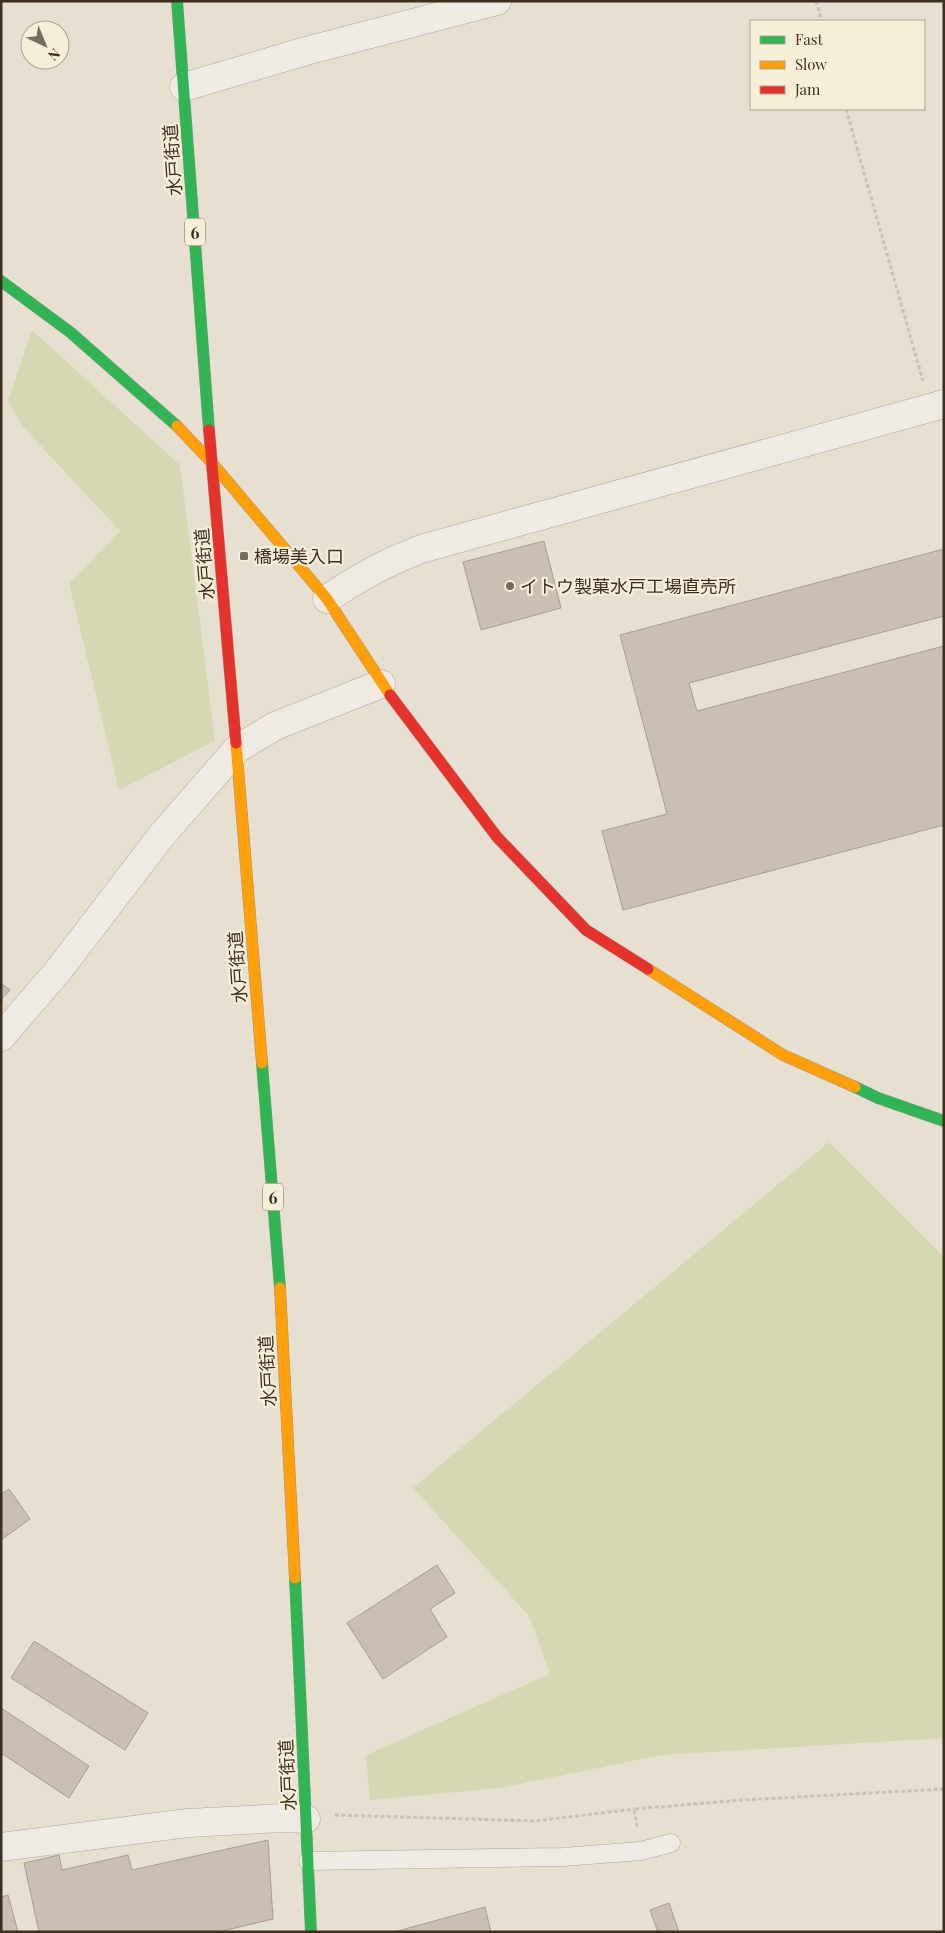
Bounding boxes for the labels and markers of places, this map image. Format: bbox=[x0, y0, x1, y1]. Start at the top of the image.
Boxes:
place label: 橋場美入口 bbox=[254, 544, 344, 568]
marker: 橋場美入口 bbox=[238, 550, 250, 562]
place label: イトウ製菓水戸工場直売所 bbox=[520, 574, 736, 598]
marker: イトウ製菓水戸工場直売所 bbox=[504, 580, 516, 592]

